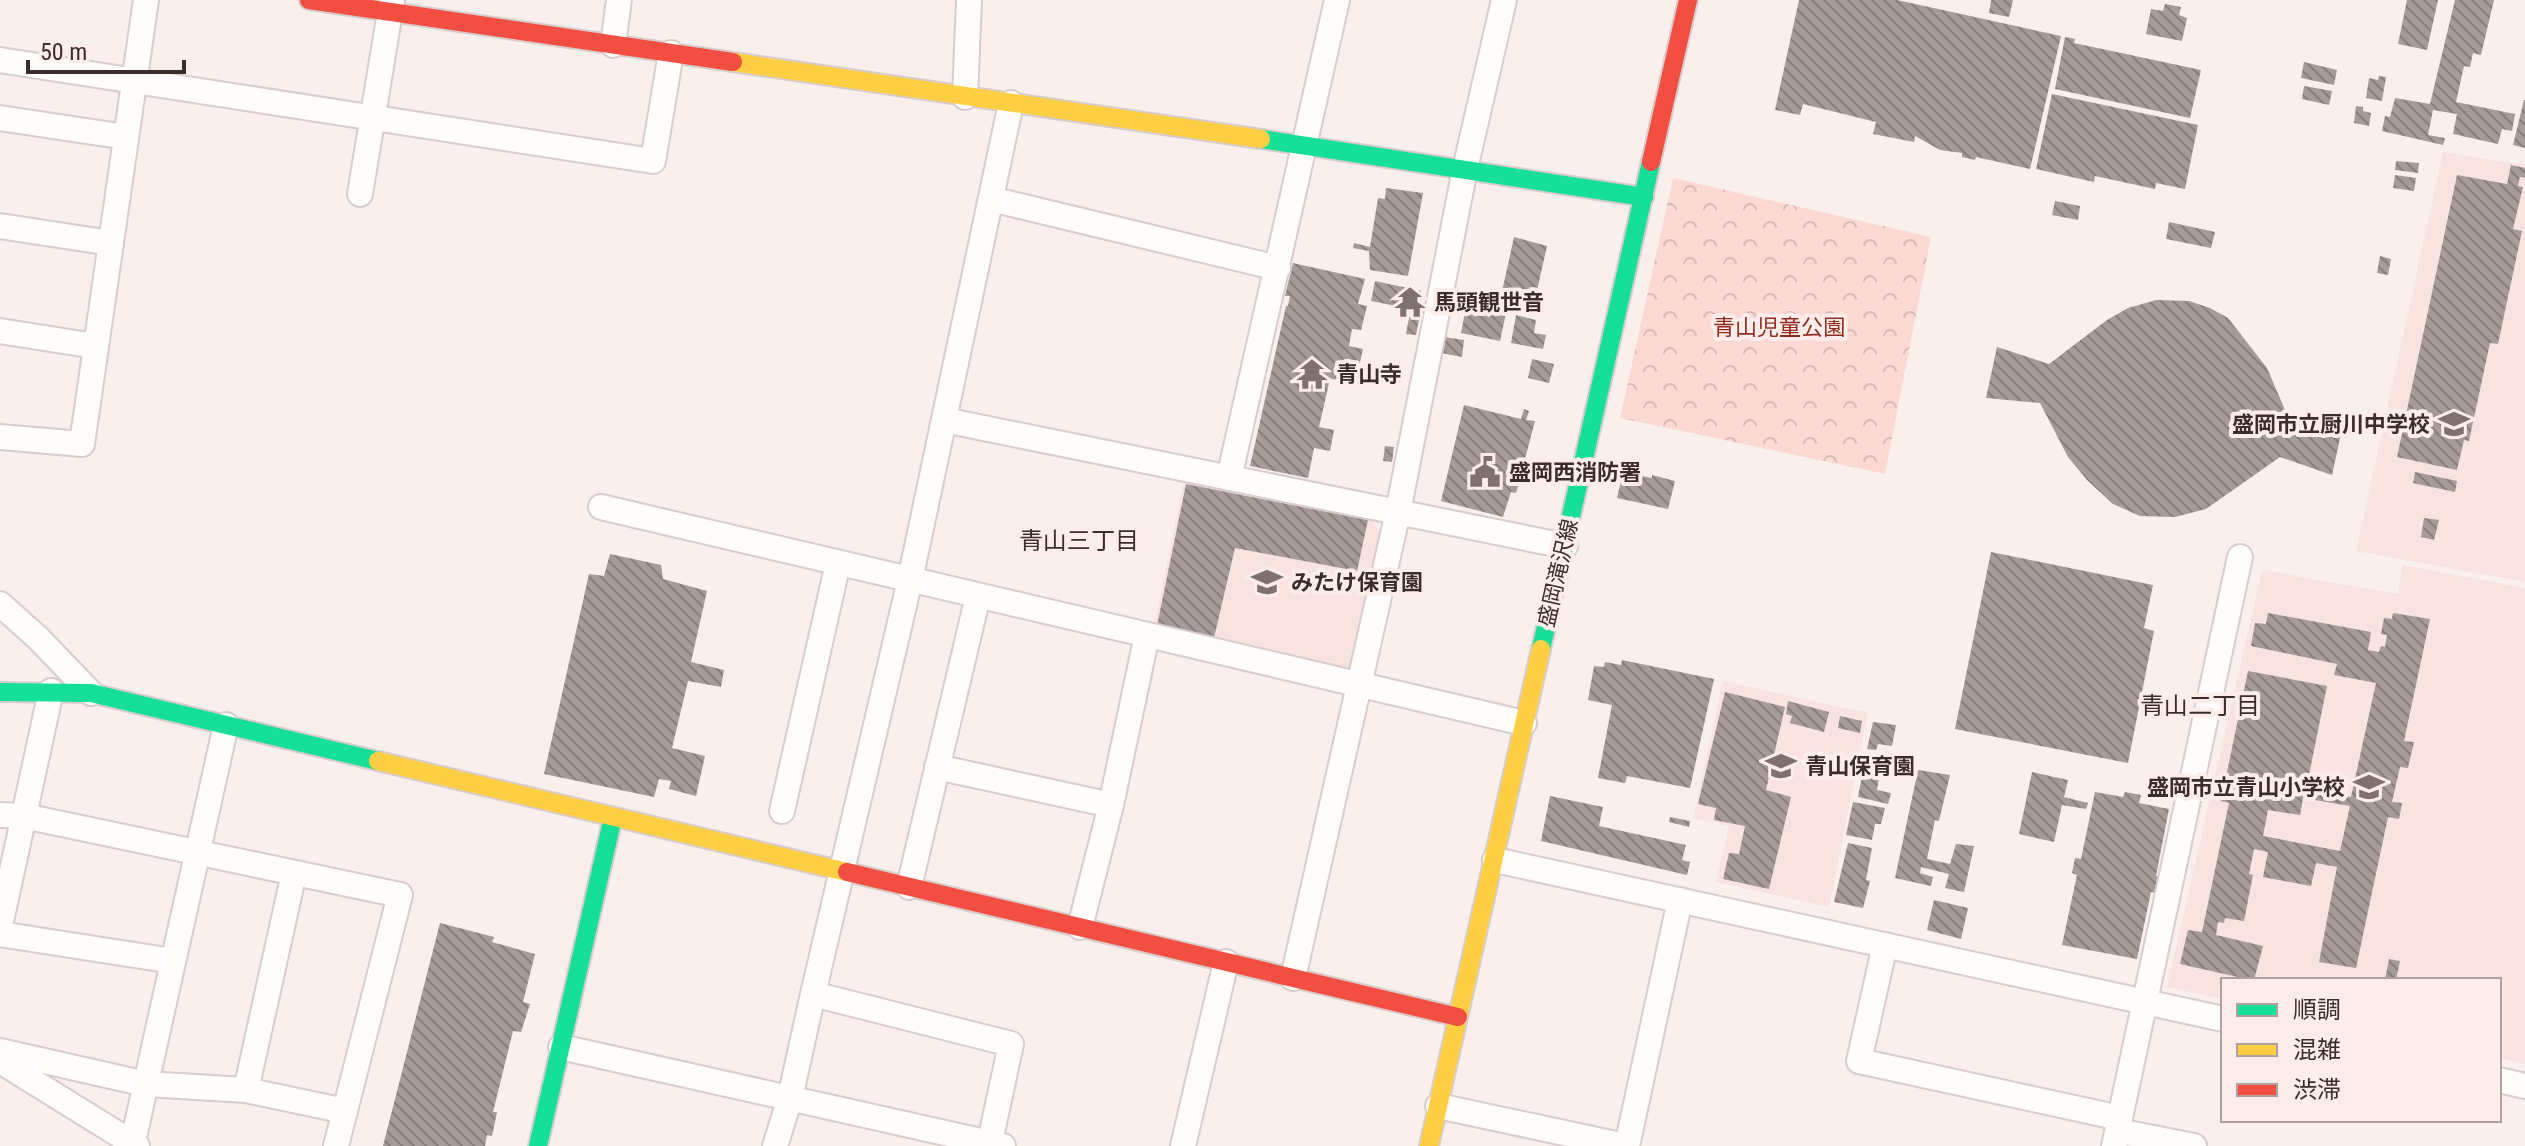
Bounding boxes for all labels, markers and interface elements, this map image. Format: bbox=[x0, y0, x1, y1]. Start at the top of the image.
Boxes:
scale bar bbox=[28, 24, 184, 74]
text: 50 m bbox=[40, 38, 87, 66]
temple icon: 馬頭観世音 bbox=[1393, 285, 1427, 319]
place label: 馬頭観世音 bbox=[1434, 290, 1544, 315]
park label: 青山児童公園 bbox=[1713, 315, 1845, 340]
temple icon: 青山寺 bbox=[1295, 357, 1329, 391]
place label: 青山寺 bbox=[1336, 362, 1402, 387]
school or university icon: 盛岡市立厨川中学校 bbox=[2437, 407, 2471, 441]
place label: 盛岡市立厨川中学校 bbox=[2232, 412, 2430, 437]
public building icon: 盛岡西消防署 bbox=[1468, 455, 1502, 489]
place label: 盛岡西消防署 bbox=[1509, 460, 1641, 485]
street label: 盛岡滝沢線 bbox=[1533, 517, 1583, 629]
district label: 青山三丁目 bbox=[1019, 527, 1139, 555]
school or university icon: みたけ保育園 bbox=[1250, 565, 1284, 599]
place label: みたけ保育園 bbox=[1291, 570, 1423, 595]
district label: 青山二丁目 bbox=[2140, 692, 2260, 720]
school or university icon: 青山保育園 bbox=[1764, 749, 1798, 783]
place label: 青山保育園 bbox=[1805, 754, 1915, 779]
school or university icon: 盛岡市立青山小学校 bbox=[2352, 770, 2386, 804]
place label: 盛岡市立青山小学校 bbox=[2147, 775, 2345, 800]
legend bbox=[2221, 978, 2501, 1122]
text: 順調 bbox=[2293, 996, 2341, 1024]
text: 混雑 bbox=[2293, 1036, 2341, 1064]
text: 渋滞 bbox=[2293, 1076, 2341, 1104]

